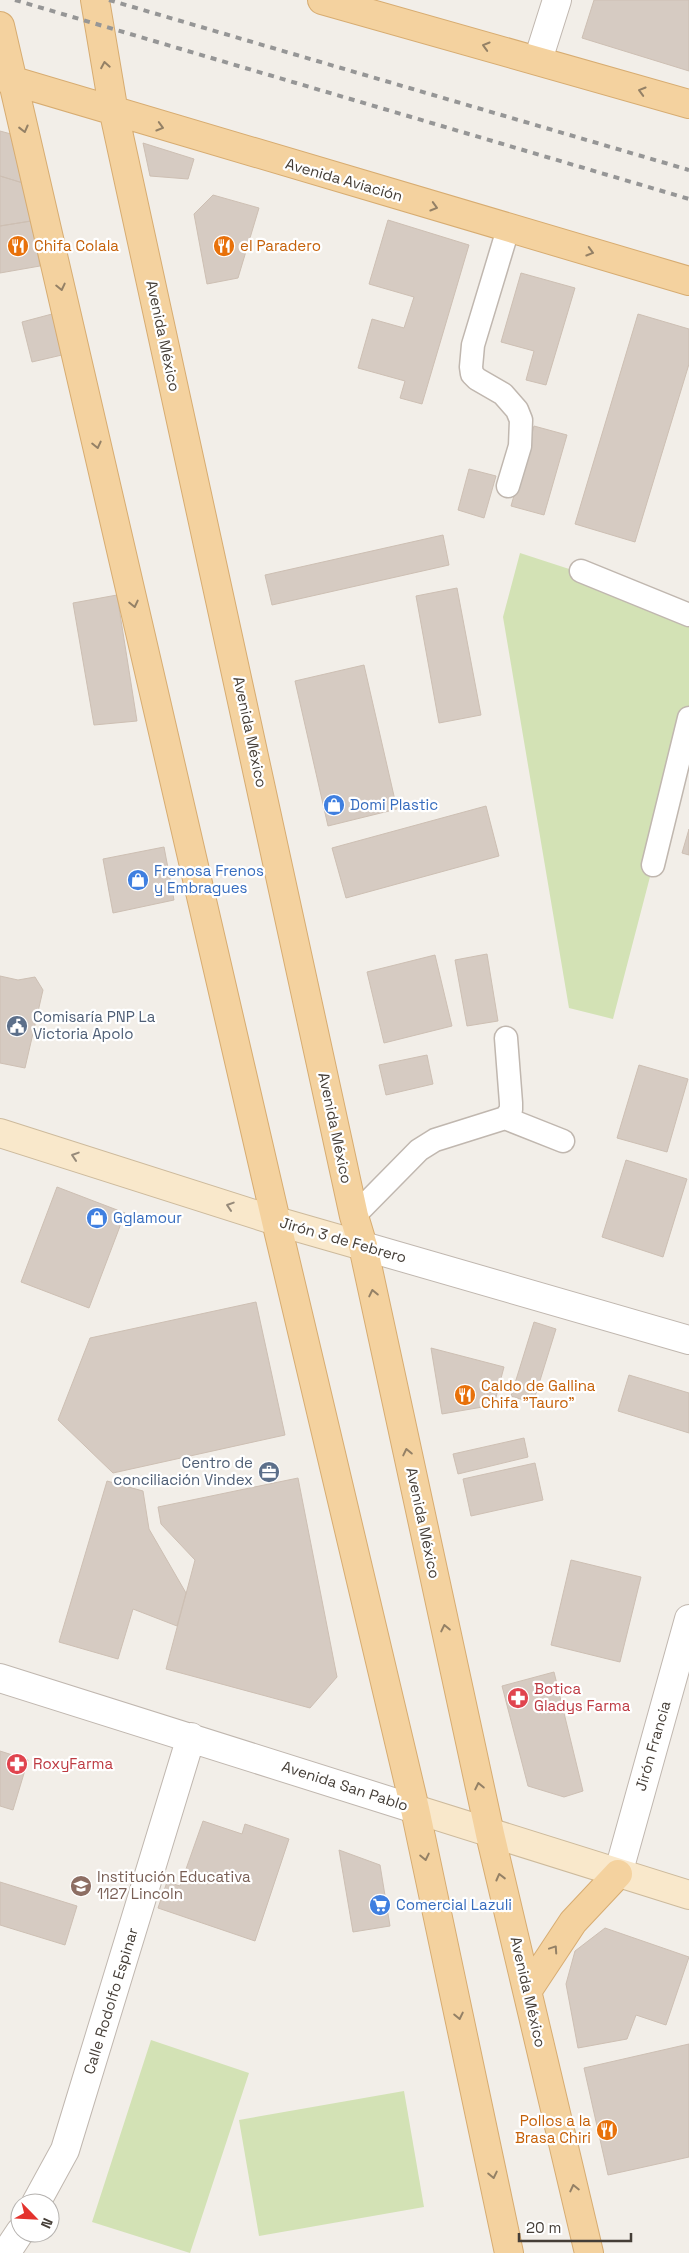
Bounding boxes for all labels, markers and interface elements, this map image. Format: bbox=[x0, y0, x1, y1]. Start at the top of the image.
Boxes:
one-way arrow bbox=[482, 41, 491, 51]
one-way arrow bbox=[101, 60, 111, 69]
one-way arrow bbox=[639, 86, 647, 96]
one-way arrow bbox=[156, 121, 164, 131]
one-way arrow bbox=[18, 124, 29, 133]
street label: Avenida Aviación bbox=[283, 154, 405, 205]
one-way arrow bbox=[429, 201, 438, 211]
restaurant icon: Chifa Colala bbox=[6, 234, 30, 258]
restaurant icon: el Paradero bbox=[212, 234, 236, 258]
place label: Chifa Colala bbox=[34, 236, 119, 255]
place label: el Paradero bbox=[240, 236, 321, 255]
one-way arrow bbox=[585, 247, 593, 257]
street label: Avenida México bbox=[142, 279, 185, 393]
one-way arrow bbox=[55, 283, 66, 291]
one-way arrow bbox=[91, 441, 102, 450]
one-way arrow bbox=[128, 599, 139, 608]
street label: Avenida México bbox=[229, 675, 272, 789]
shop icon: Domi Plastic bbox=[322, 793, 346, 817]
place label: Domi Plastic bbox=[350, 795, 438, 814]
place label: Frenosa Frenos y Embragues bbox=[154, 861, 264, 897]
shop icon: Frenosa Frenos y Embragues bbox=[126, 868, 150, 892]
place label: Comisaría PNP La Victoria Apolo bbox=[33, 1007, 156, 1043]
public building icon: Comisaría PNP La Victoria Apolo bbox=[5, 1014, 29, 1038]
street label: Avenida México bbox=[314, 1071, 357, 1185]
one-way arrow bbox=[71, 1152, 80, 1162]
one-way arrow bbox=[226, 1202, 235, 1212]
shop icon: Gglamour bbox=[85, 1206, 109, 1230]
place label: Gglamour bbox=[113, 1208, 182, 1227]
street label: Jirón 3 de Febrero bbox=[278, 1212, 409, 1267]
one-way arrow bbox=[368, 1288, 379, 1297]
place label: Caldo de Gallina Chifa "Tauro" bbox=[481, 1376, 596, 1412]
restaurant icon: Caldo de Gallina Chifa "Tauro" bbox=[453, 1383, 477, 1407]
one-way arrow bbox=[402, 1447, 413, 1456]
place label: Centro de conciliación Vindex bbox=[113, 1453, 253, 1489]
office icon: Centro de conciliación Vindex bbox=[257, 1460, 281, 1484]
street label: Avenida México bbox=[402, 1466, 445, 1580]
one-way arrow bbox=[440, 1623, 451, 1632]
place label: Botica Gladys Farma bbox=[534, 1679, 631, 1715]
pharmacy icon: Botica Gladys Farma bbox=[506, 1686, 530, 1710]
street label: Jirón Francia bbox=[631, 1698, 675, 1793]
pharmacy icon: RoxyFarma bbox=[5, 1752, 29, 1776]
place label: RoxyFarma bbox=[33, 1754, 113, 1773]
street label: Avenida San Pablo bbox=[280, 1756, 411, 1815]
one-way arrow bbox=[474, 1782, 485, 1791]
one-way arrow bbox=[420, 1852, 430, 1861]
place label: Institución Educativa 1127 Lincoln bbox=[97, 1867, 251, 1903]
one-way arrow bbox=[495, 1873, 506, 1882]
school or university icon: Institución Educativa 1127 Lincoln bbox=[69, 1874, 93, 1898]
supermarket icon: Comercial Lazuli bbox=[368, 1893, 392, 1917]
place label: Comercial Lazuli bbox=[396, 1895, 512, 1914]
street label: Calle Rodolfo Espinar bbox=[79, 1925, 142, 2076]
street label: Avenida México bbox=[507, 1935, 550, 2049]
one-way arrow bbox=[548, 1945, 557, 1954]
one-way arrow bbox=[453, 2011, 464, 2020]
place label: Pollos a la Brasa Chiri bbox=[515, 2111, 591, 2147]
restaurant icon: Pollos a la Brasa Chiri bbox=[595, 2118, 619, 2142]
one-way arrow bbox=[487, 2170, 498, 2179]
one-way arrow bbox=[569, 2184, 580, 2193]
north arrow bbox=[10, 2193, 60, 2243]
scale bar bbox=[519, 2210, 632, 2242]
text: N bbox=[37, 2215, 57, 2231]
text: 20 m bbox=[526, 2218, 561, 2237]

